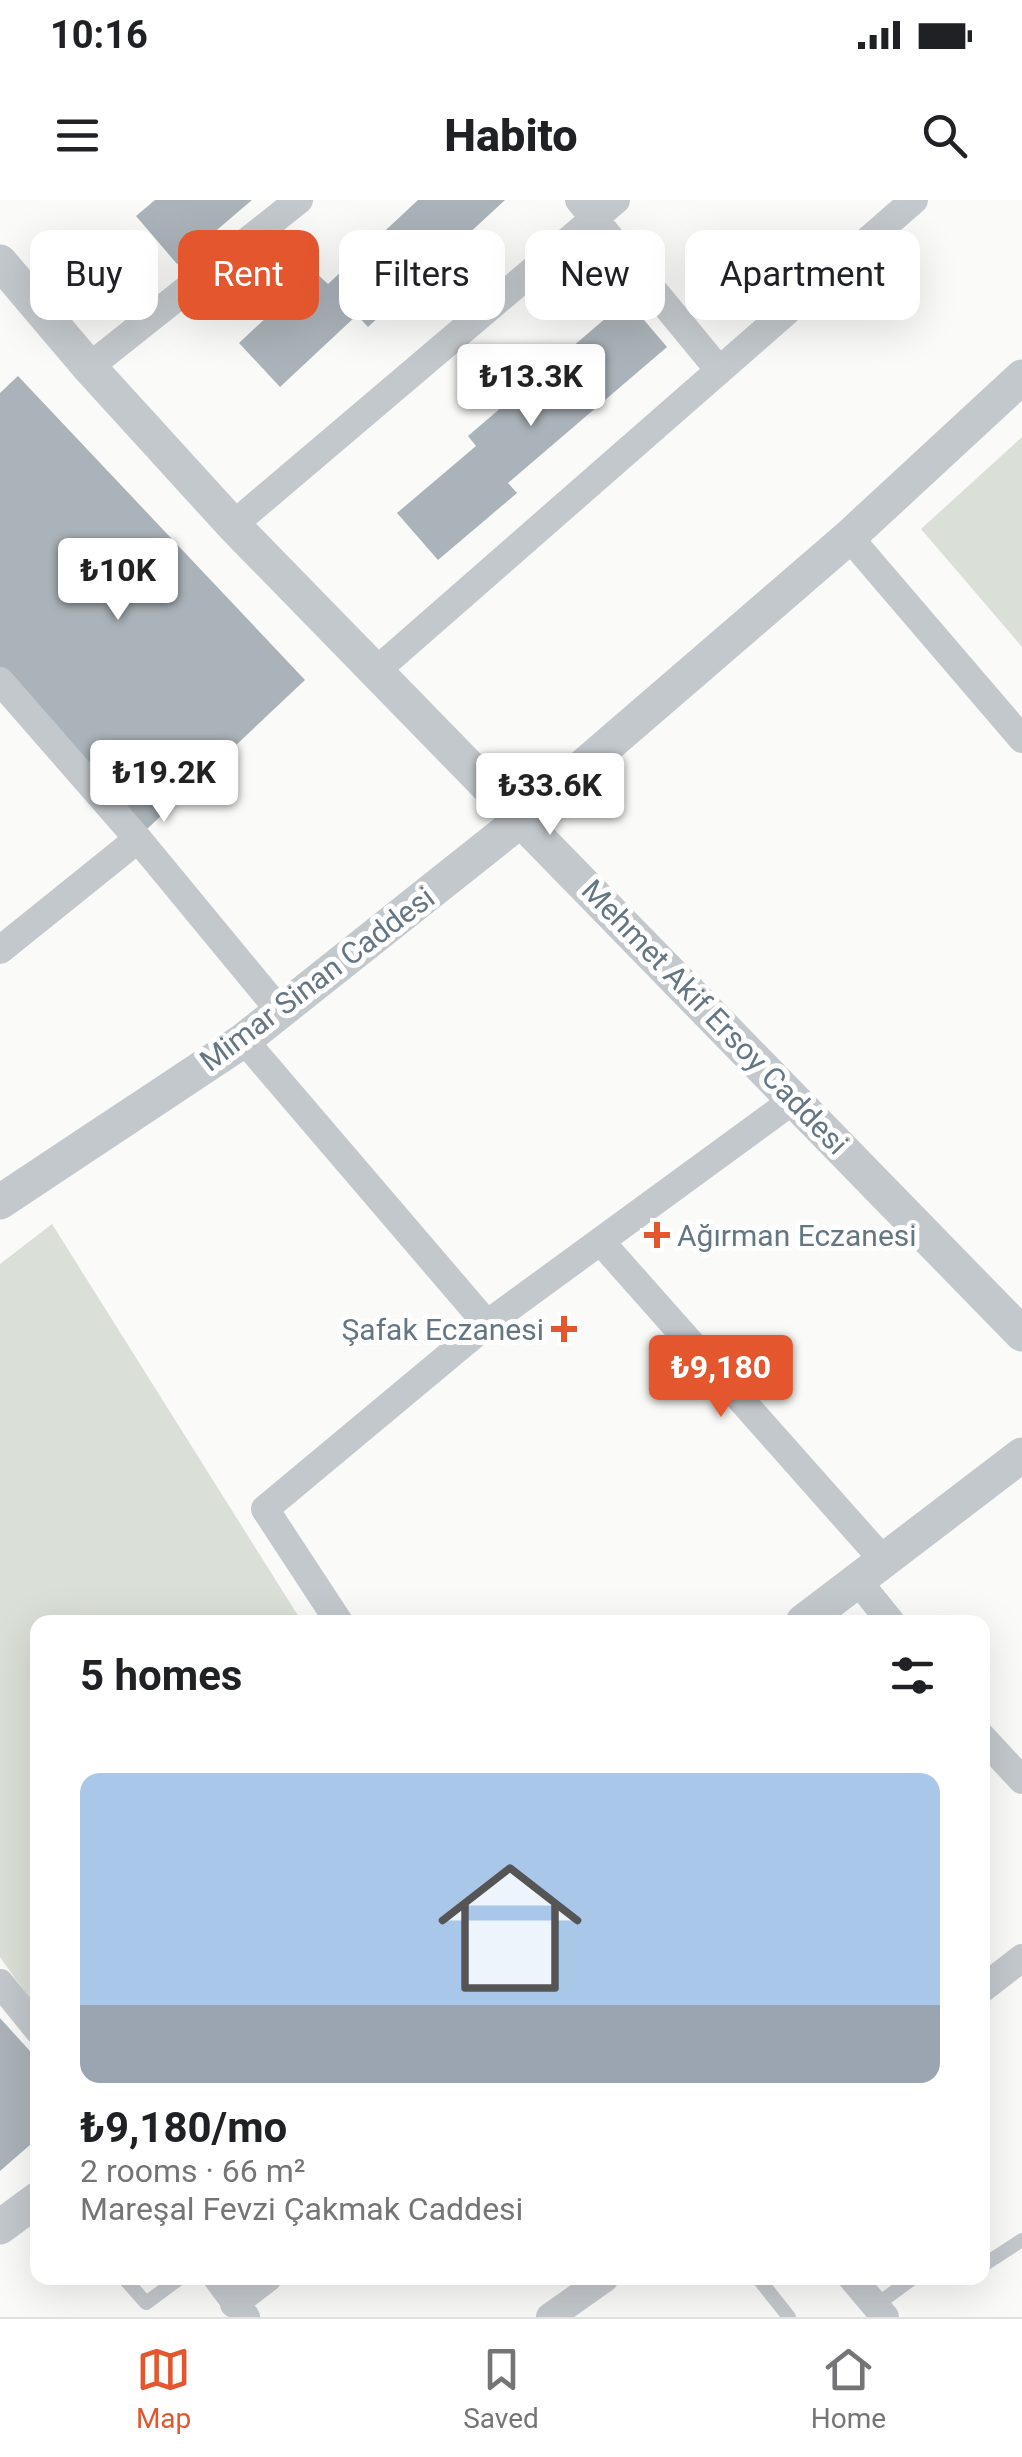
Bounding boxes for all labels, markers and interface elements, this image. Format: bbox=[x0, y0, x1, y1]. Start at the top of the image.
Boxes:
text: 10:16 bbox=[50, 13, 148, 57]
icon: menu bbox=[50, 108, 105, 163]
icon: search bbox=[917, 108, 972, 163]
text: Habito bbox=[444, 109, 578, 162]
chip: Buy bbox=[30, 230, 158, 320]
chip: Rent bbox=[178, 230, 319, 320]
chip: Filters bbox=[339, 230, 505, 320]
chip: New bbox=[525, 230, 665, 320]
chip: Apartment bbox=[685, 230, 920, 320]
pin: ₺13.3K bbox=[450, 344, 612, 429]
text: ₺13.3K bbox=[479, 357, 583, 395]
pin: ₺10K bbox=[59, 538, 177, 623]
text: ₺10K bbox=[80, 551, 156, 589]
pin: ₺19.2K bbox=[83, 740, 245, 825]
text: ₺19.2K bbox=[112, 753, 216, 791]
pin: ₺33.6K bbox=[469, 753, 631, 838]
text: ₺33.6K bbox=[498, 766, 602, 804]
street label: Mehmet Akif Ersoy Caddesi bbox=[575, 873, 855, 1161]
street label: Mimar Sinan Caddesi bbox=[193, 880, 441, 1078]
place label: Ağırman Eczanesi bbox=[677, 1218, 917, 1253]
marker: Ağırman Eczanesi bbox=[646, 1224, 668, 1246]
place label: Şafak Eczanesi bbox=[342, 1312, 544, 1347]
marker: Şafak Eczanesi bbox=[553, 1318, 575, 1340]
pin: ₺9,180 bbox=[640, 1335, 802, 1420]
text: ₺9,180 bbox=[671, 1348, 771, 1386]
icon: filters bbox=[885, 1648, 940, 1703]
text: 5 homes bbox=[80, 1651, 242, 1700]
icon: home bbox=[420, 1838, 600, 2018]
text: ₺9,180/mo bbox=[80, 2103, 287, 2152]
text: 2 rooms · 66 m² bbox=[80, 2152, 305, 2190]
text: Mareşal Fevzi Çakmak Caddesi bbox=[80, 2190, 523, 2228]
tab: Map bbox=[136, 2342, 191, 2435]
tab: Saved bbox=[463, 2342, 539, 2435]
tab: Home bbox=[811, 2342, 886, 2435]

